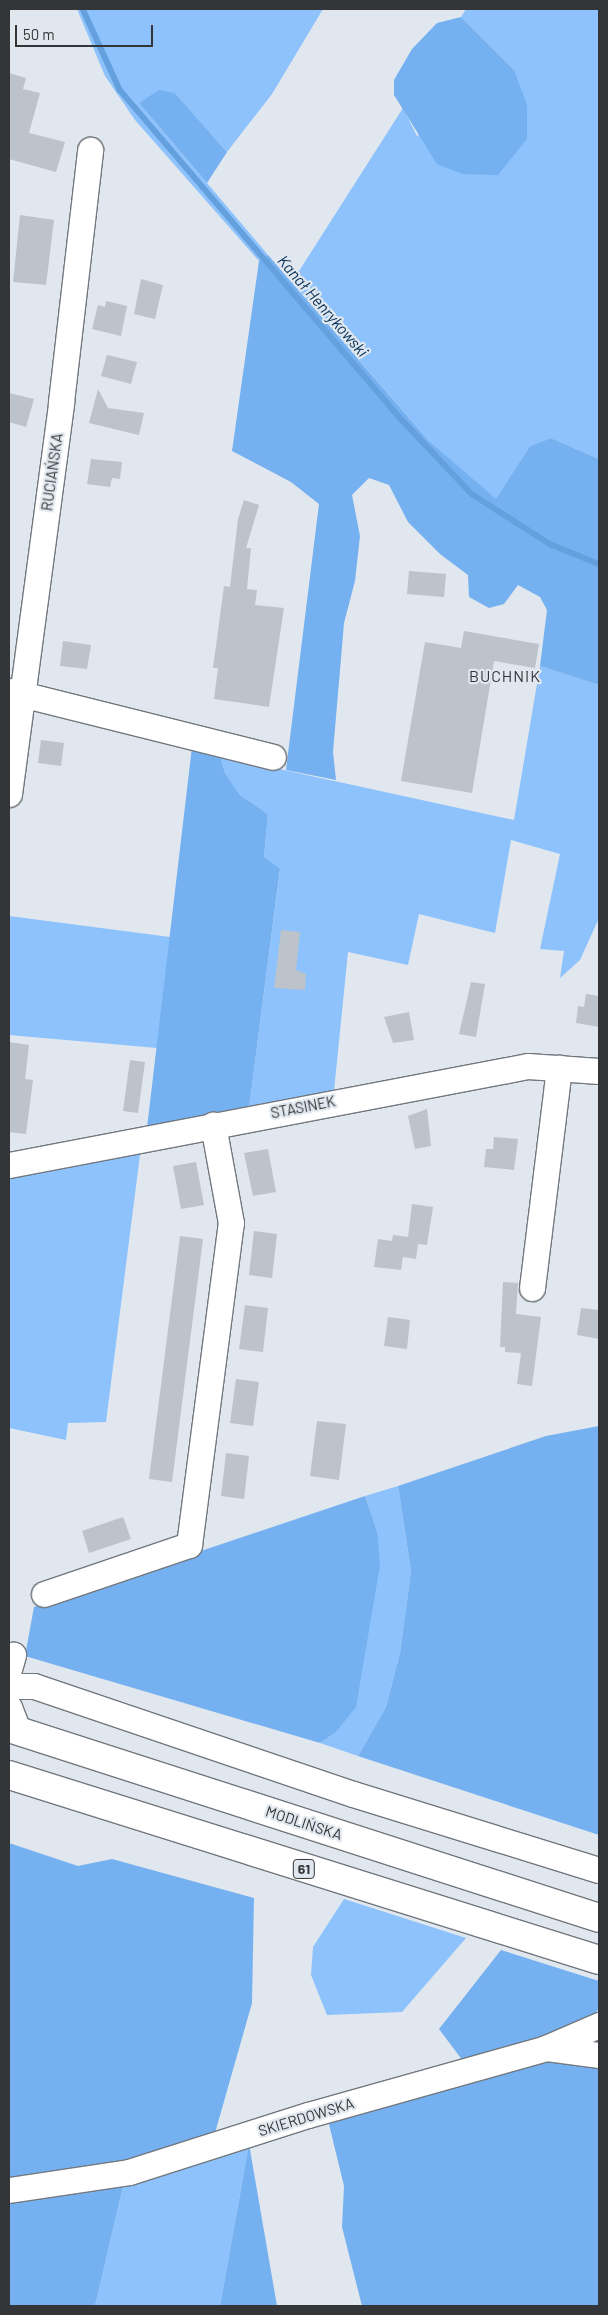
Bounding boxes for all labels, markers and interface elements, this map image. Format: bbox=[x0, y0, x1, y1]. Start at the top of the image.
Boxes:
scale bar bbox=[18, 15, 155, 47]
text: 50 m bbox=[23, 25, 55, 43]
water label: Kanał Henrykowski bbox=[274, 251, 372, 361]
street label: RUCIAŃSKA bbox=[38, 432, 66, 512]
district label: BUCHNIK bbox=[468, 666, 542, 686]
street label: STASINEK bbox=[269, 1092, 337, 1122]
street label: MODLIŃSKA bbox=[264, 1802, 344, 1844]
road number: 61 bbox=[293, 1858, 315, 1880]
street label: SKIERDOWSKA bbox=[256, 2094, 356, 2140]

